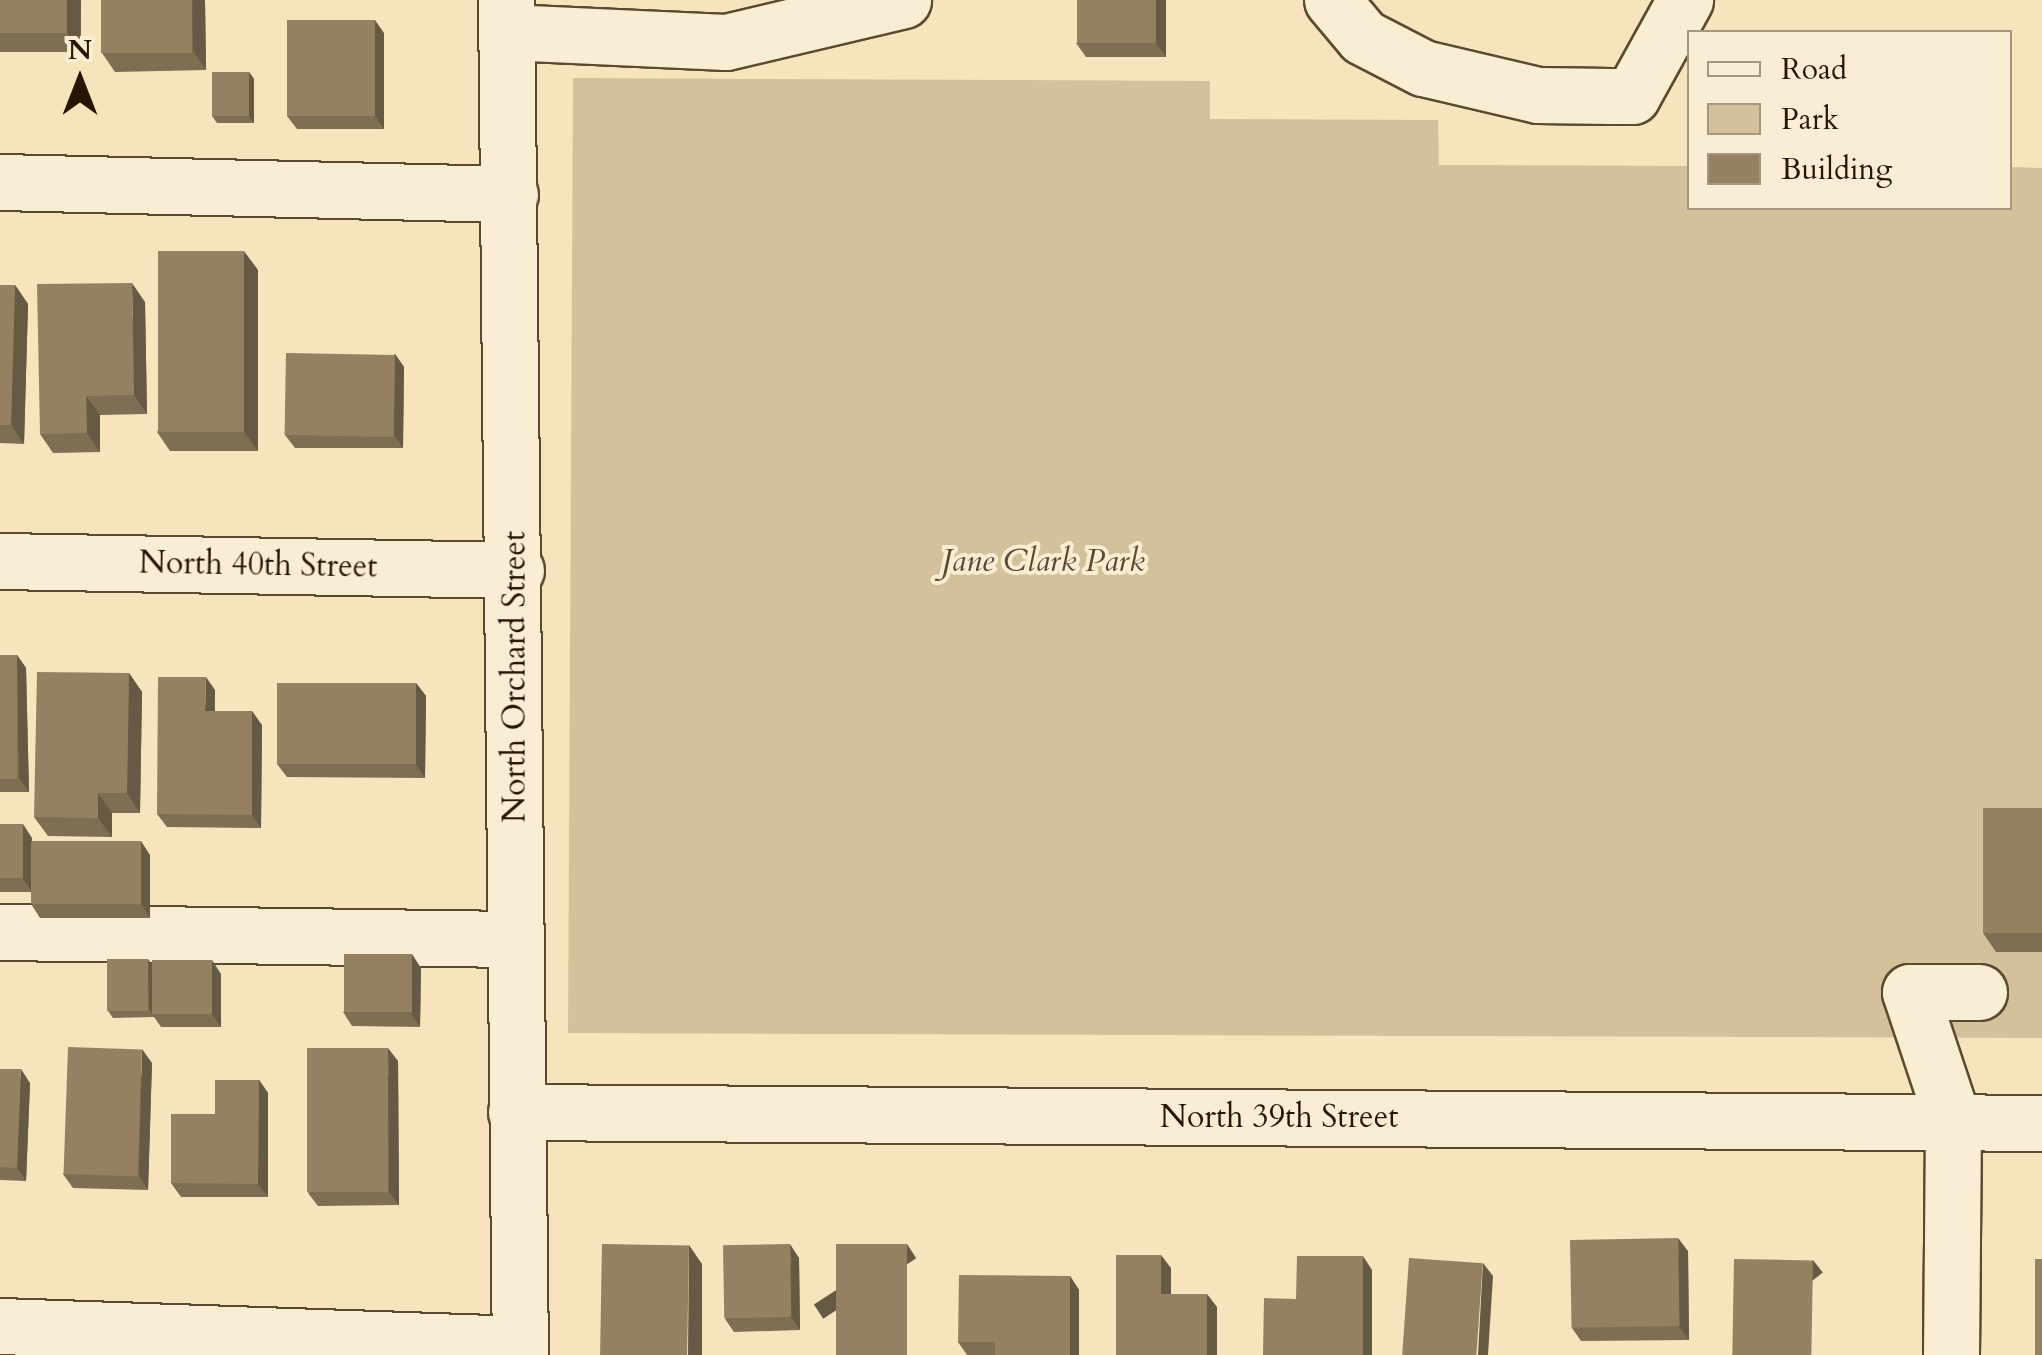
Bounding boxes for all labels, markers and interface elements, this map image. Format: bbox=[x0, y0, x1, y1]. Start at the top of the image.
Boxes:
north arrow bbox=[30, 30, 130, 130]
legend bbox=[1687, 30, 2012, 210]
text: N bbox=[68, 31, 92, 69]
text: Road bbox=[1781, 49, 1847, 90]
text: Park bbox=[1781, 99, 1839, 140]
text: Building bbox=[1781, 149, 1892, 190]
street label: North Orchard Street bbox=[496, 531, 534, 823]
park label: Jane Clark Park bbox=[941, 542, 1145, 580]
street label: North 40th Street bbox=[138, 544, 378, 586]
street label: North 39th Street bbox=[1160, 1098, 1398, 1136]

